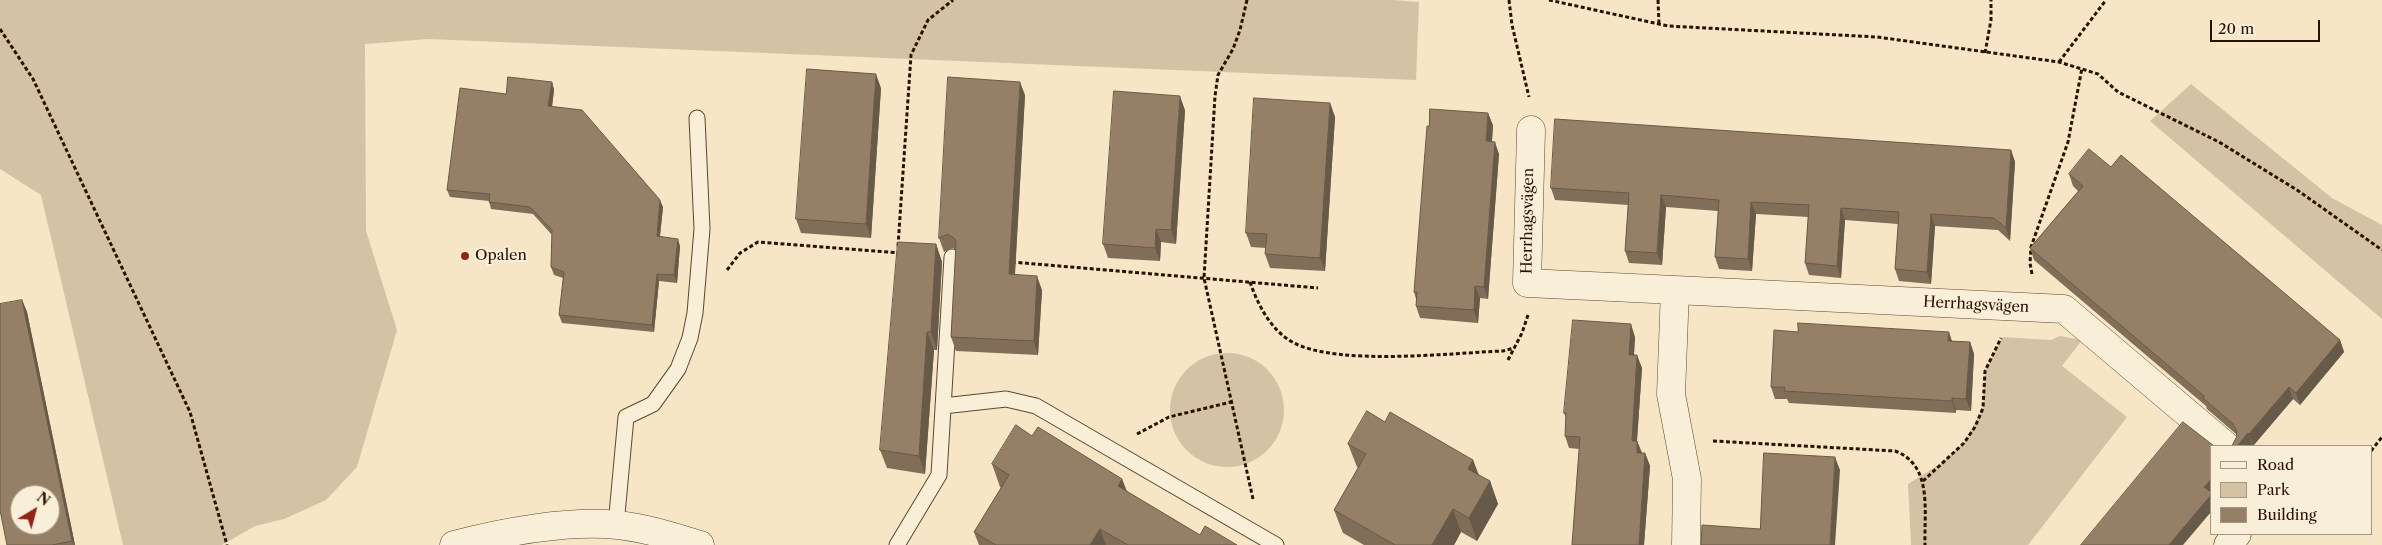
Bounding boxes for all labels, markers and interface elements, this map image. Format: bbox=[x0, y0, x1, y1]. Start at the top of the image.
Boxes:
scale bar bbox=[2212, 10, 2322, 42]
text: 20 m bbox=[2218, 19, 2254, 38]
street label: Herrhagsvägen bbox=[1518, 168, 1538, 274]
place label: Opalen bbox=[475, 247, 527, 265]
marker: Opalen bbox=[459, 250, 471, 262]
street label: Herrhagsvägen bbox=[1922, 293, 2030, 317]
legend bbox=[2210, 445, 2372, 535]
text: Road bbox=[2257, 455, 2294, 474]
text: Park bbox=[2257, 480, 2290, 499]
north arrow bbox=[10, 485, 60, 535]
text: N bbox=[33, 488, 54, 510]
text: Building bbox=[2257, 505, 2317, 524]

